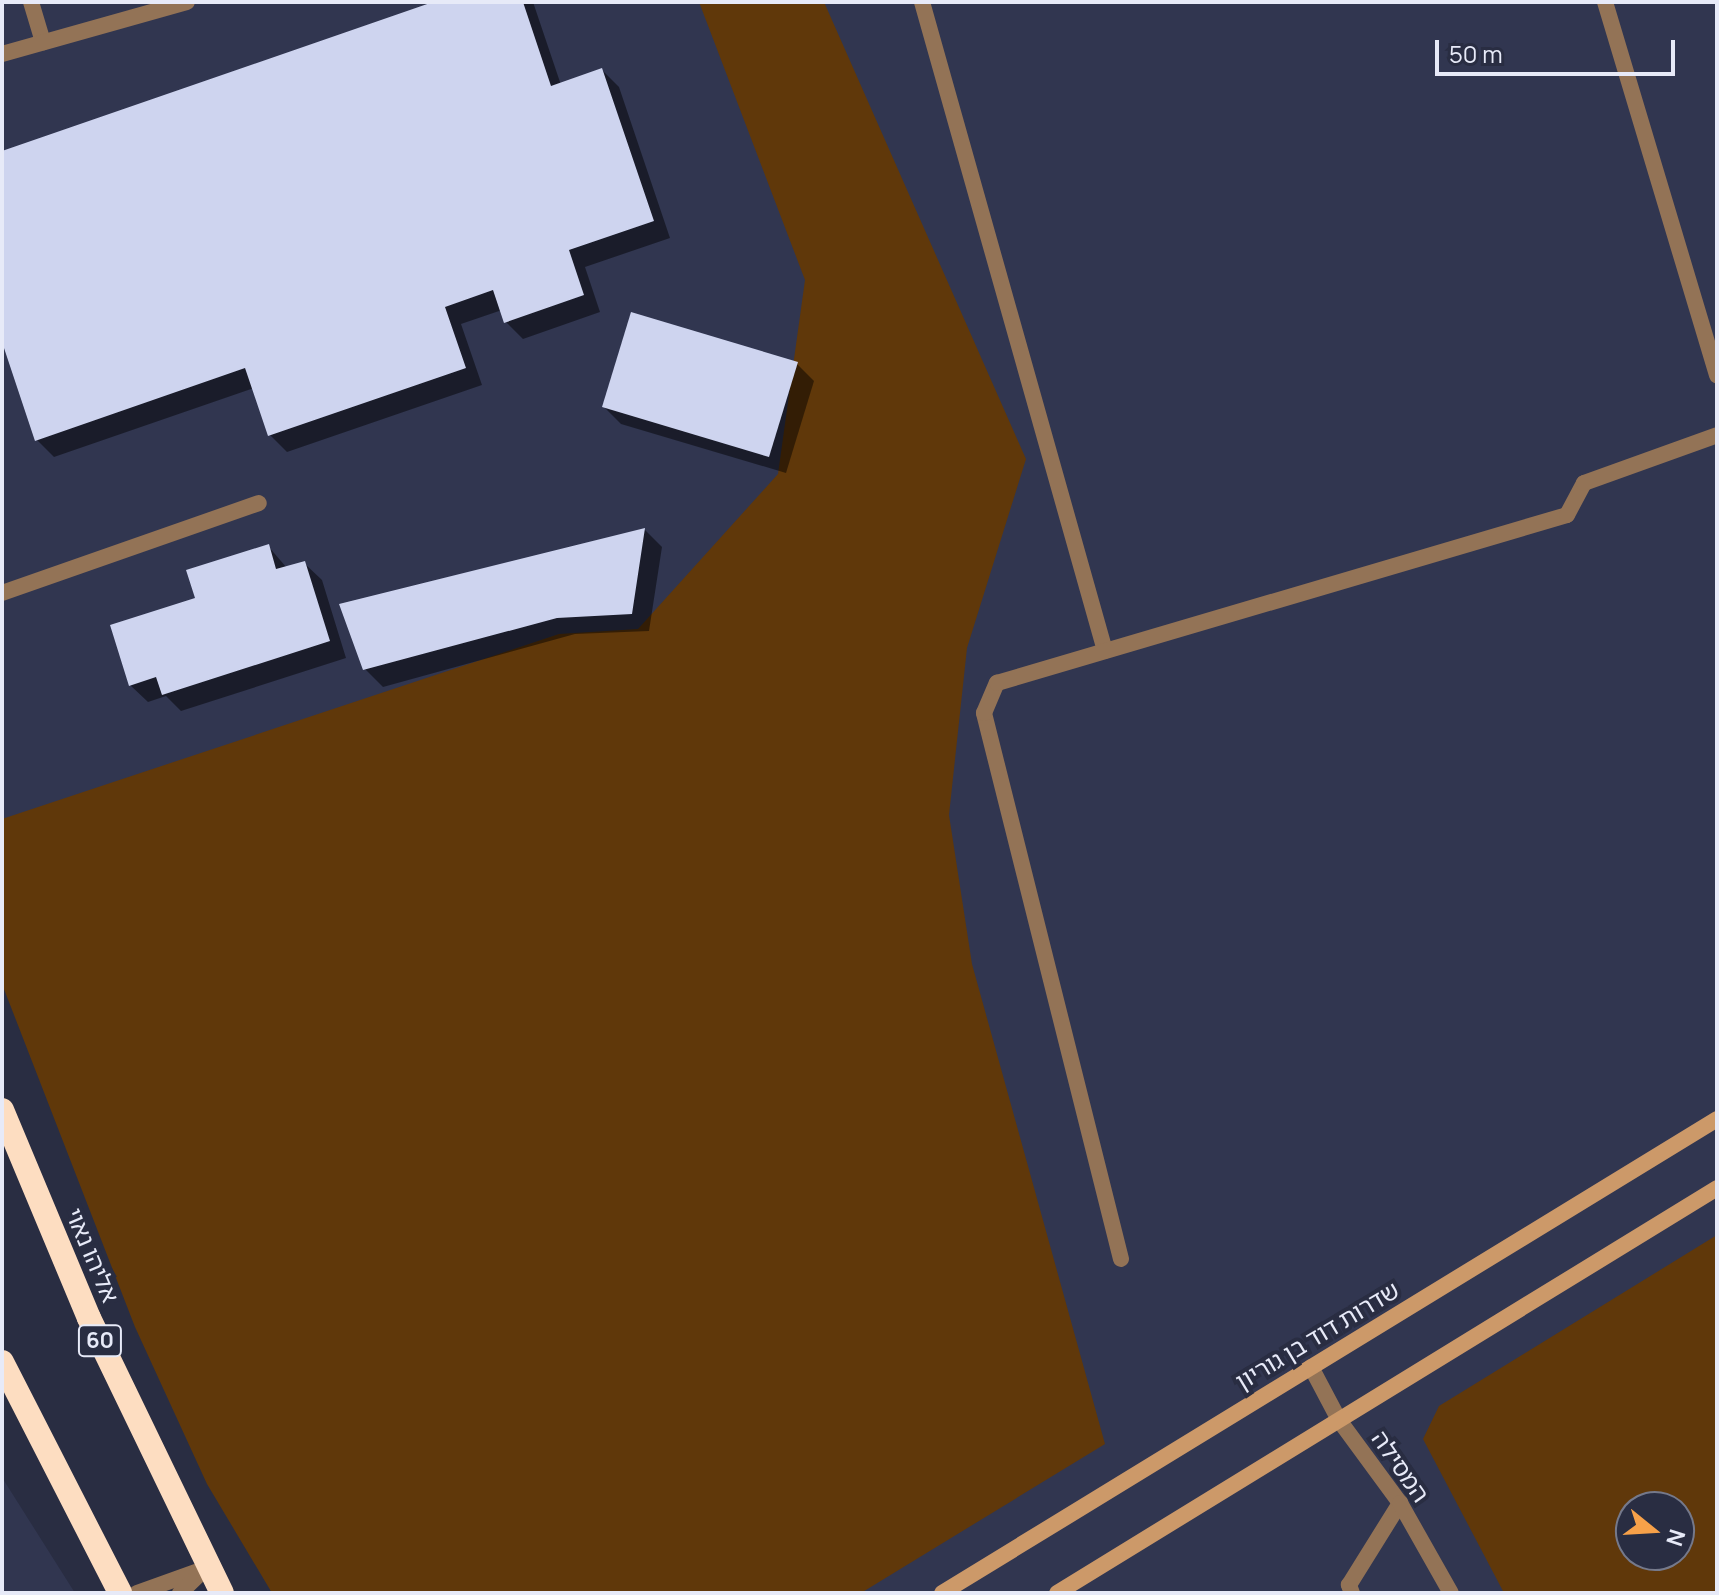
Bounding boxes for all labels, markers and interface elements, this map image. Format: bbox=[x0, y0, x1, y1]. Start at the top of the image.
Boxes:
scale bar bbox=[1439, 24, 1679, 74]
text: 50 m bbox=[1449, 37, 1503, 70]
street label: אליהו נאוי bbox=[60, 1203, 126, 1307]
street label: שדרות דוד בן גוריון bbox=[1230, 1275, 1404, 1395]
road number: 60 bbox=[76, 1323, 124, 1359]
street label: המסילה bbox=[1366, 1425, 1436, 1507]
north arrow bbox=[1615, 1491, 1695, 1571]
text: N bbox=[1659, 1526, 1693, 1550]

